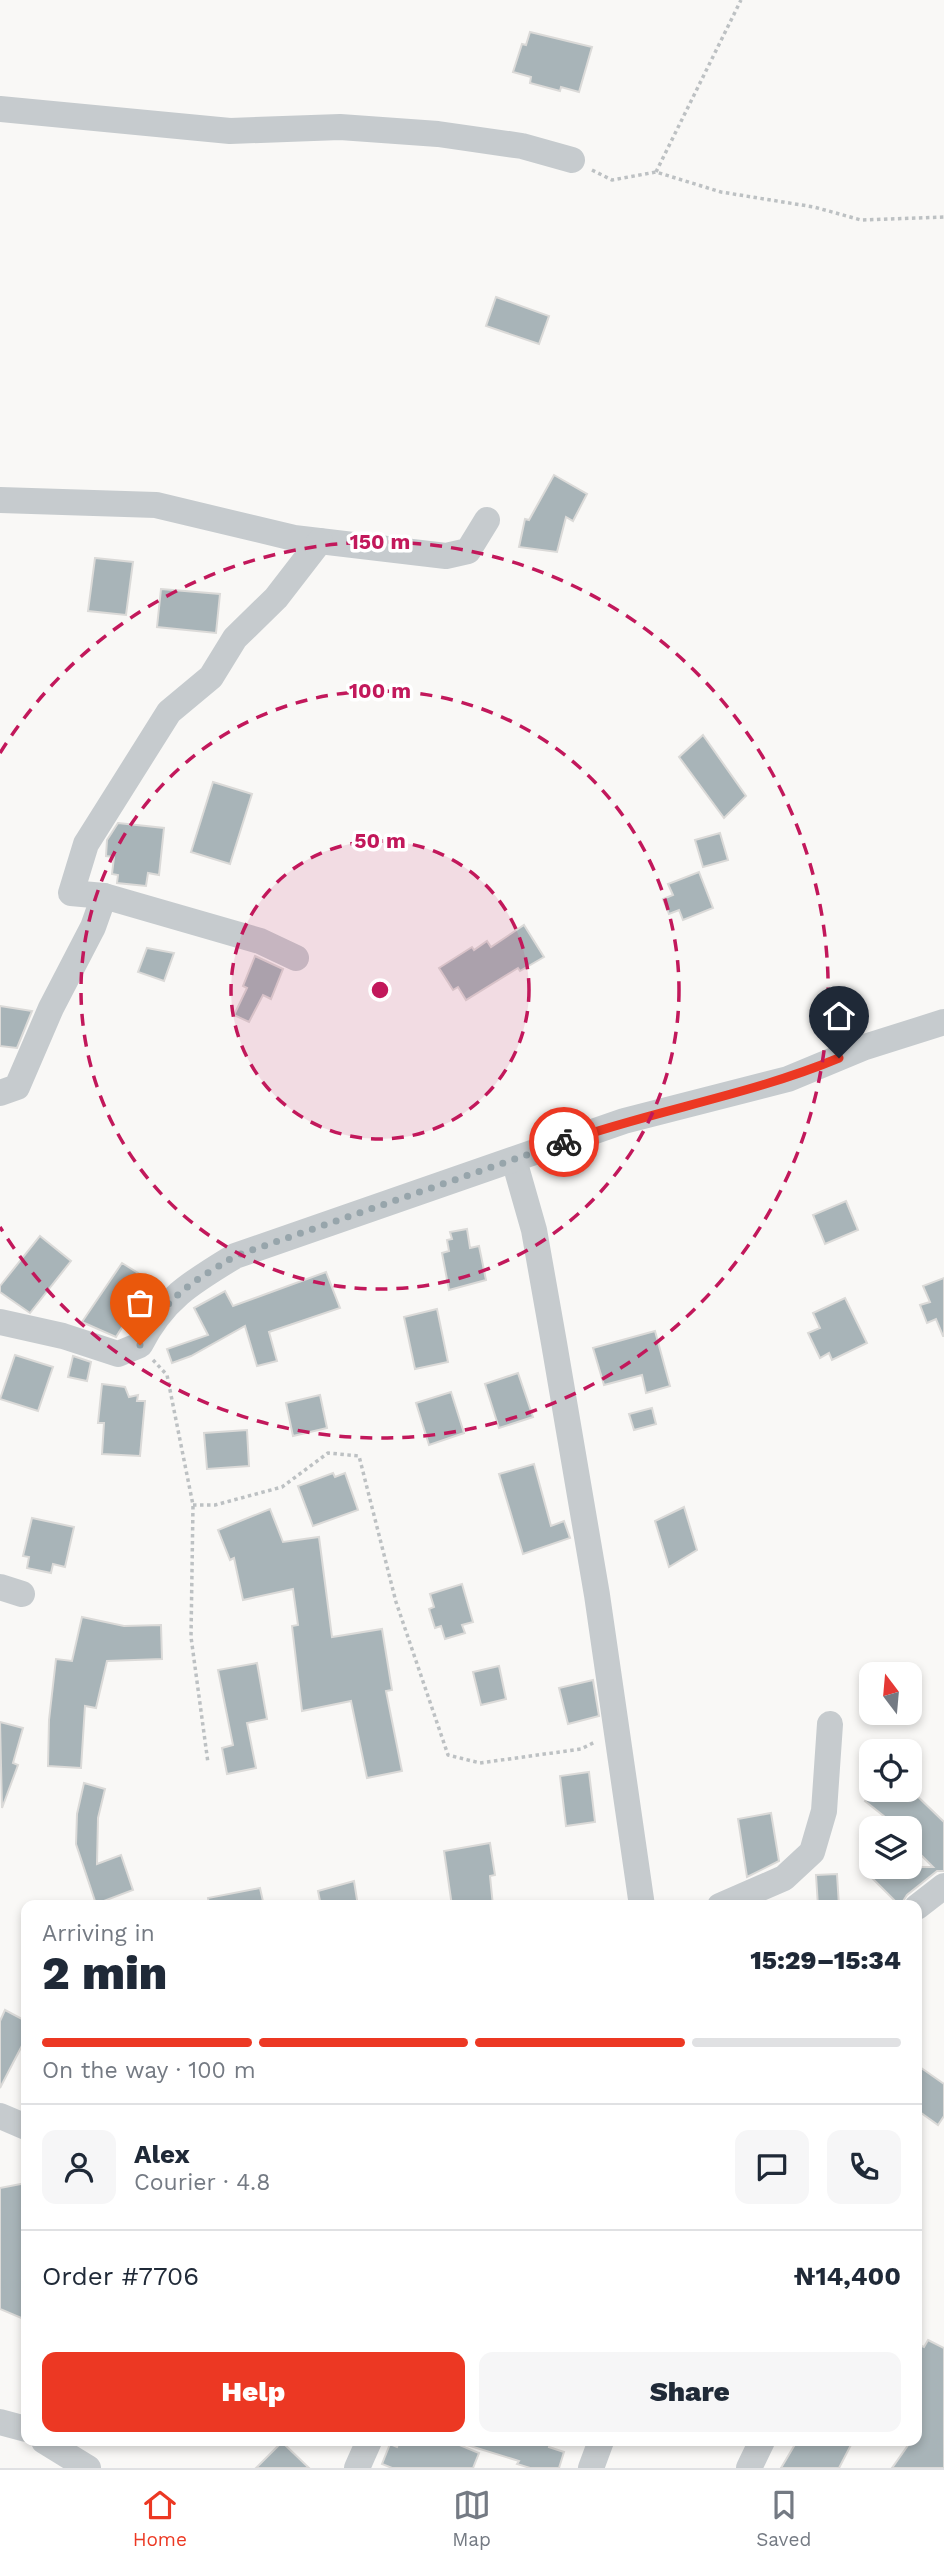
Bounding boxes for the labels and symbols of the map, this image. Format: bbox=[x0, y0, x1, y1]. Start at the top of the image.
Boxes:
text: 150 m bbox=[350, 529, 410, 554]
text: 100 m bbox=[349, 678, 411, 703]
text: 50 m bbox=[354, 828, 406, 853]
centre of rings bbox=[368, 978, 392, 1002]
pin bbox=[809, 986, 869, 1058]
courier bbox=[529, 1107, 599, 1177]
pin bbox=[110, 1273, 170, 1345]
north arrow bbox=[859, 1662, 922, 1726]

